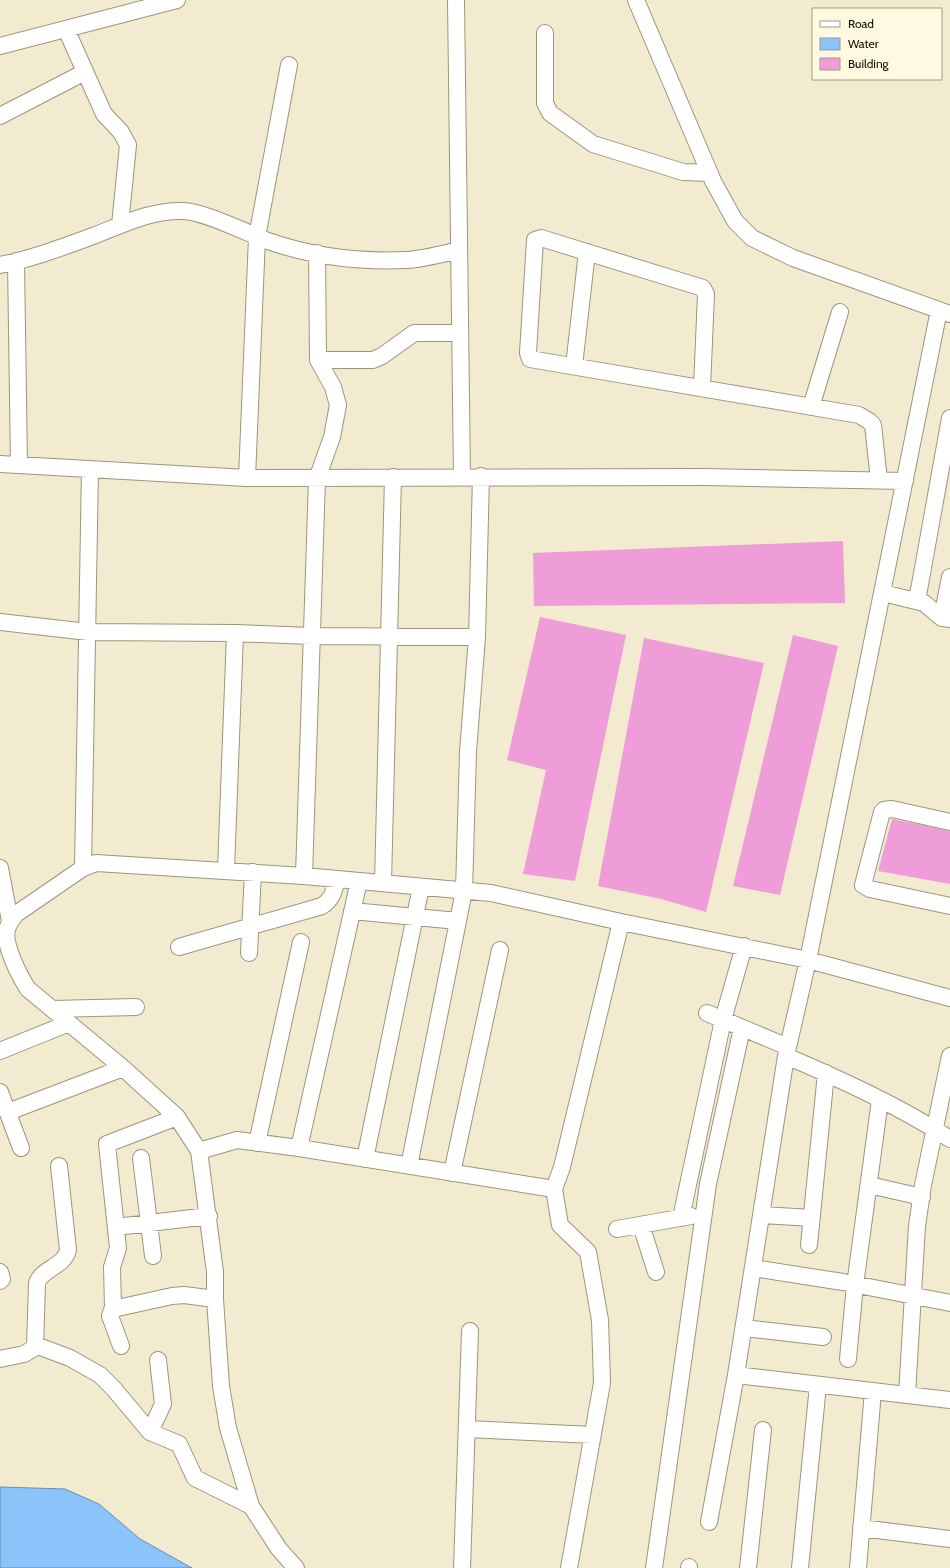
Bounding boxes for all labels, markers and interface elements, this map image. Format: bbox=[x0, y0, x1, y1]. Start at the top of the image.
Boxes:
legend bbox=[812, 8, 942, 80]
text: Road bbox=[848, 16, 874, 31]
text: Water bbox=[848, 36, 879, 51]
text: Building bbox=[848, 56, 890, 71]

